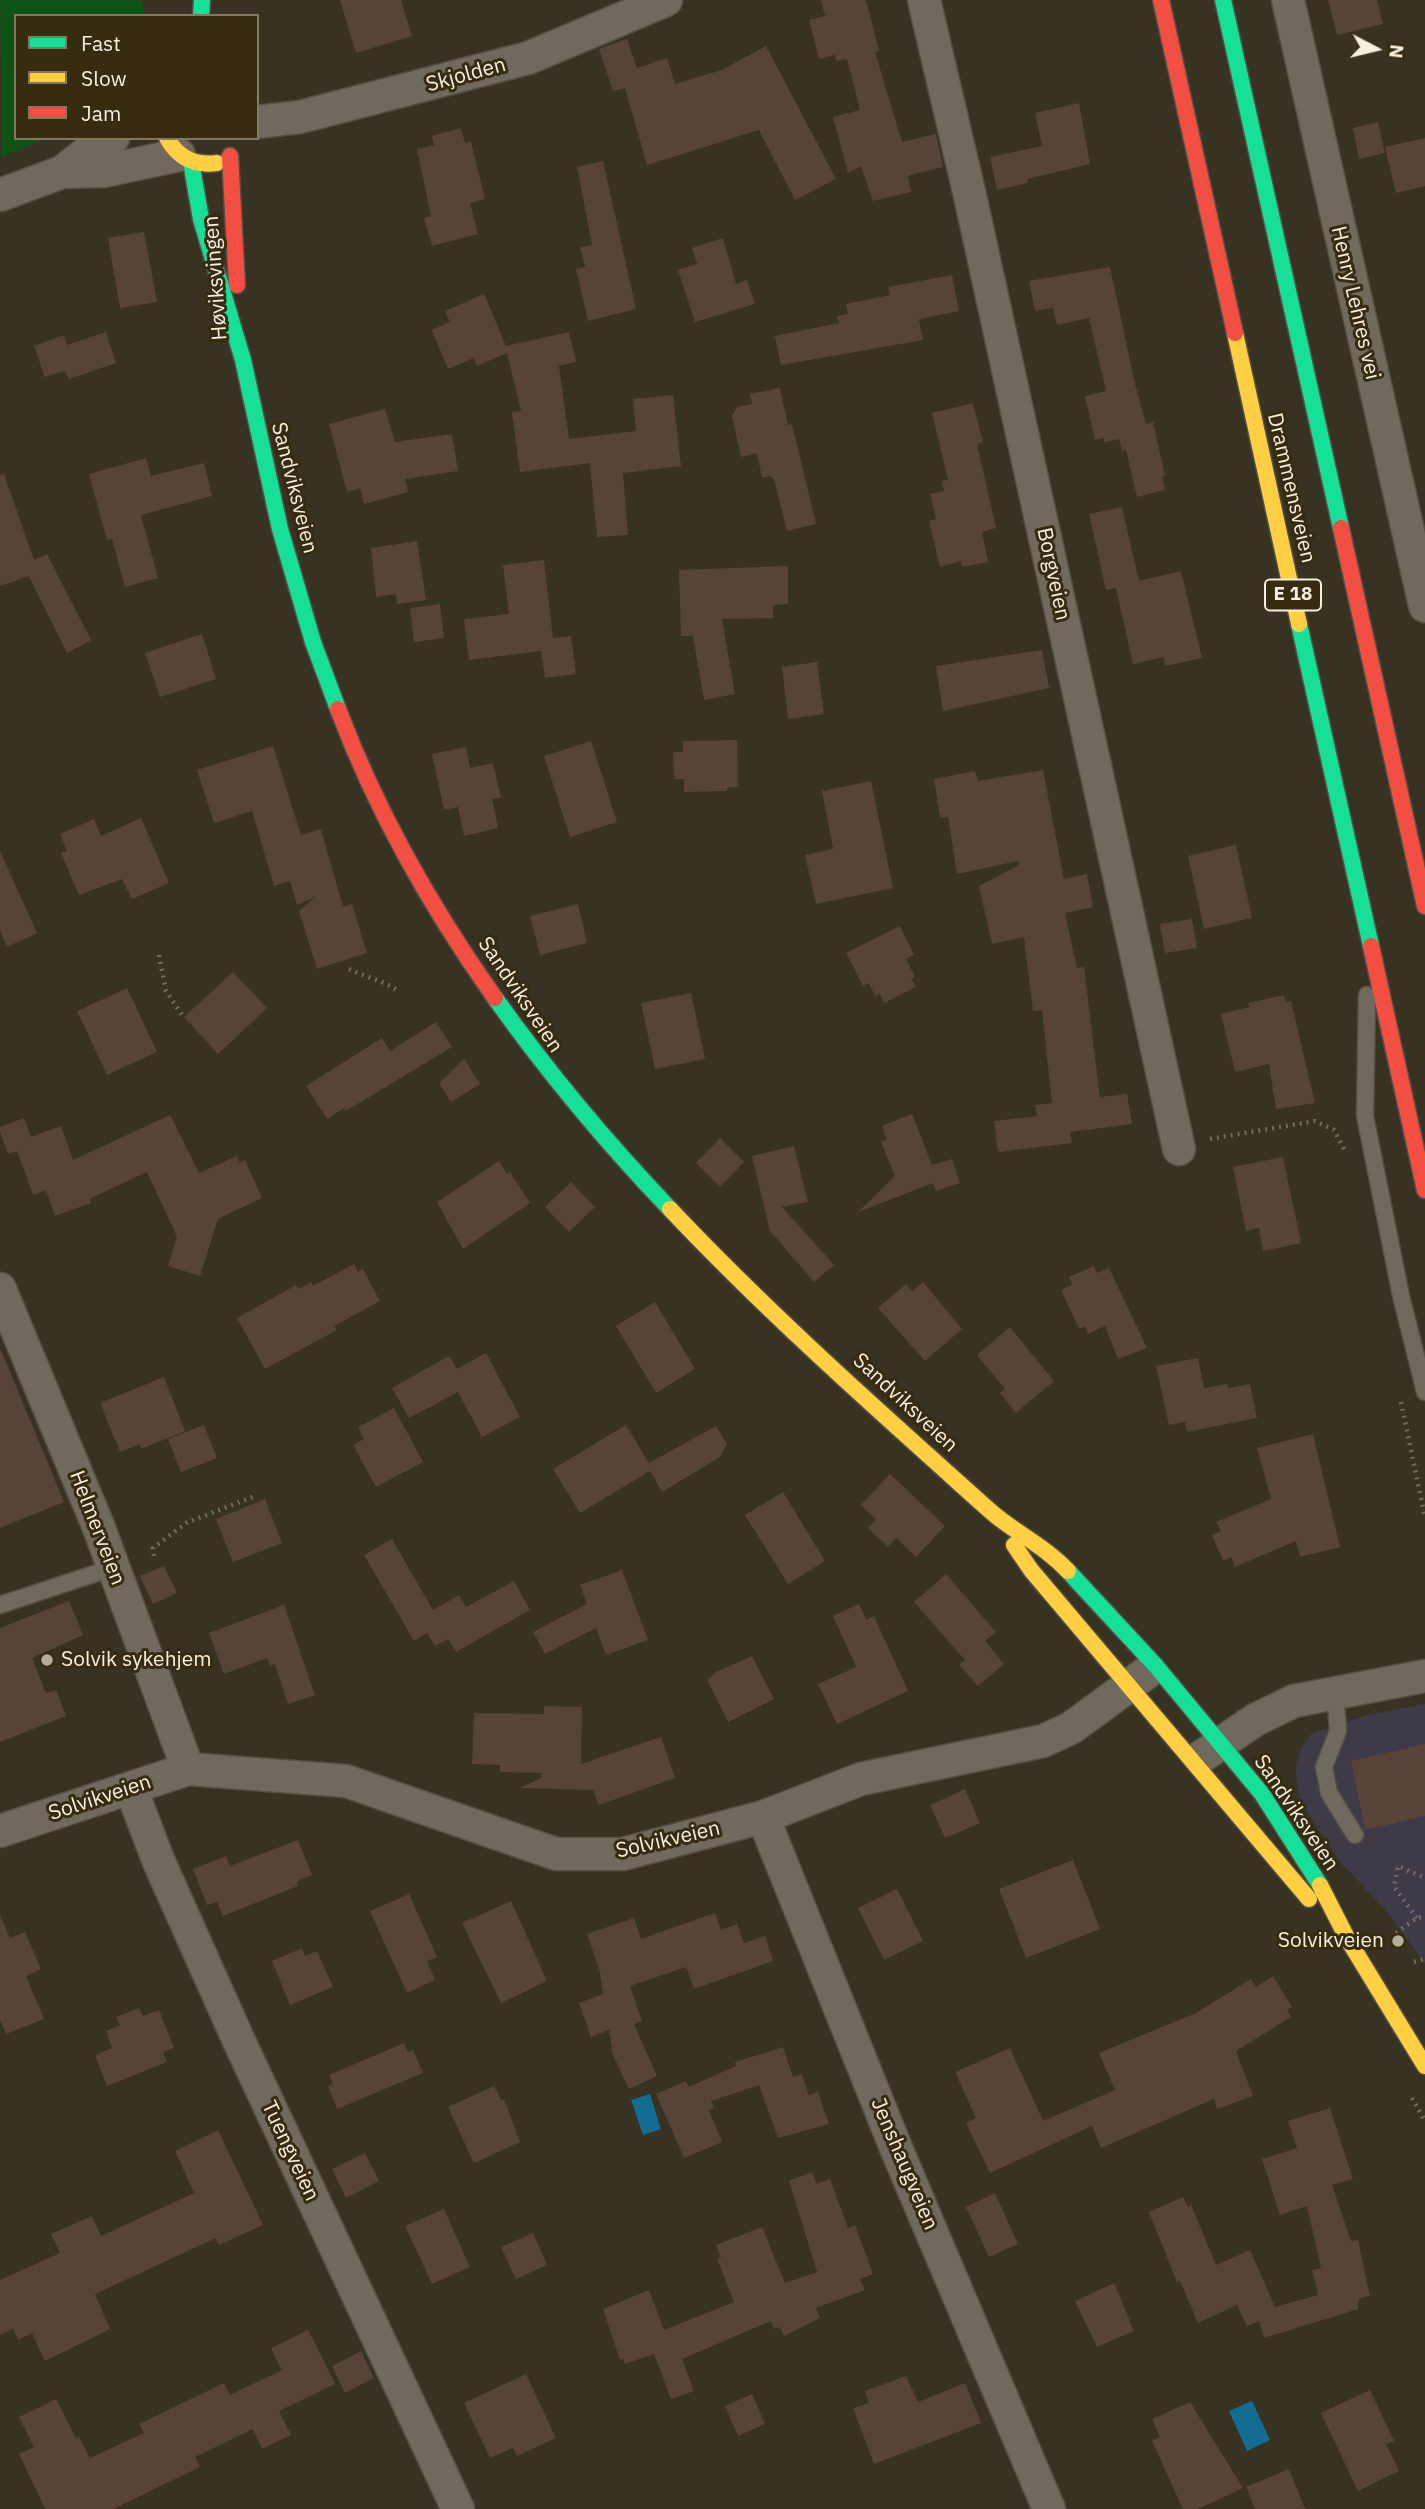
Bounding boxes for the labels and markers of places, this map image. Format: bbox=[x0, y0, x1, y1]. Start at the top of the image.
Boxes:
place label: Solvik sykehjem bbox=[61, 1647, 212, 1673]
marker: Solvik sykehjem bbox=[39, 1652, 55, 1668]
place label: Solvikveien bbox=[1278, 1928, 1384, 1954]
marker: Solvikveien bbox=[1390, 1933, 1406, 1949]

